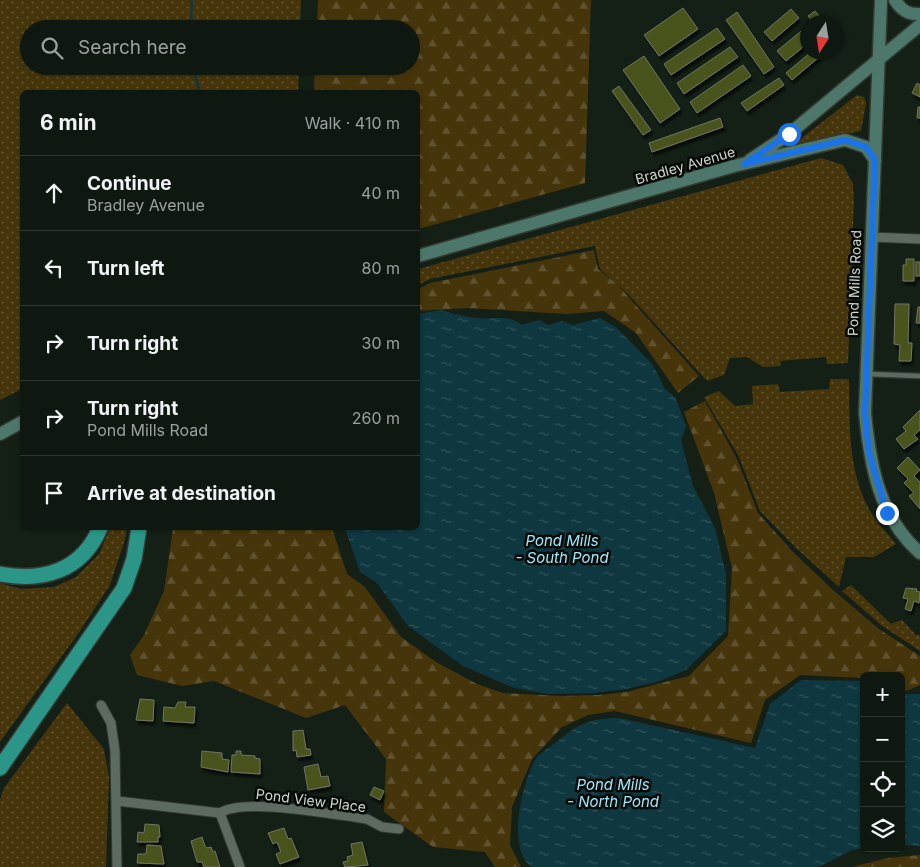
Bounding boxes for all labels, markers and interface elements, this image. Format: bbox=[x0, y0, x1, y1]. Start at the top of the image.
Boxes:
north arrow bbox=[800, 15, 845, 60]
search box bbox=[20, 20, 420, 75]
icon: search bbox=[38, 34, 66, 62]
text: Search here bbox=[78, 36, 187, 59]
text: 6 min bbox=[40, 110, 97, 135]
text: Walk · 410 m bbox=[305, 113, 400, 133]
route start bbox=[778, 123, 801, 146]
street label: Bradley Avenue bbox=[633, 143, 737, 187]
text: Continue bbox=[87, 172, 172, 195]
icon: ahead bbox=[40, 179, 68, 207]
text: 40 m bbox=[361, 183, 400, 203]
text: Bradley Avenue bbox=[87, 195, 205, 215]
street label: Pond Mills Road bbox=[844, 230, 864, 336]
icon: left bbox=[40, 254, 68, 282]
text: Turn left bbox=[87, 257, 165, 280]
text: 80 m bbox=[361, 258, 400, 278]
icon: right bbox=[40, 329, 68, 357]
text: Turn right bbox=[87, 332, 178, 355]
text: 30 m bbox=[362, 333, 400, 353]
text: Turn right bbox=[87, 397, 178, 420]
icon: right bbox=[40, 404, 68, 432]
text: 260 m bbox=[352, 408, 400, 428]
text: Pond Mills Road bbox=[87, 420, 208, 440]
icon: arrive bbox=[40, 479, 68, 507]
text: Arrive at destination bbox=[87, 482, 276, 505]
route end bbox=[876, 502, 899, 525]
water label: Pond Mills - South Pond bbox=[515, 531, 609, 567]
map controls bbox=[860, 672, 905, 852]
button: + bbox=[860, 672, 905, 717]
button: − bbox=[860, 717, 905, 762]
button: locate bbox=[860, 762, 905, 807]
water label: Pond Mills - North Pond bbox=[567, 775, 660, 811]
street label: Pond View Place bbox=[255, 785, 367, 815]
button: layers bbox=[860, 807, 905, 852]

